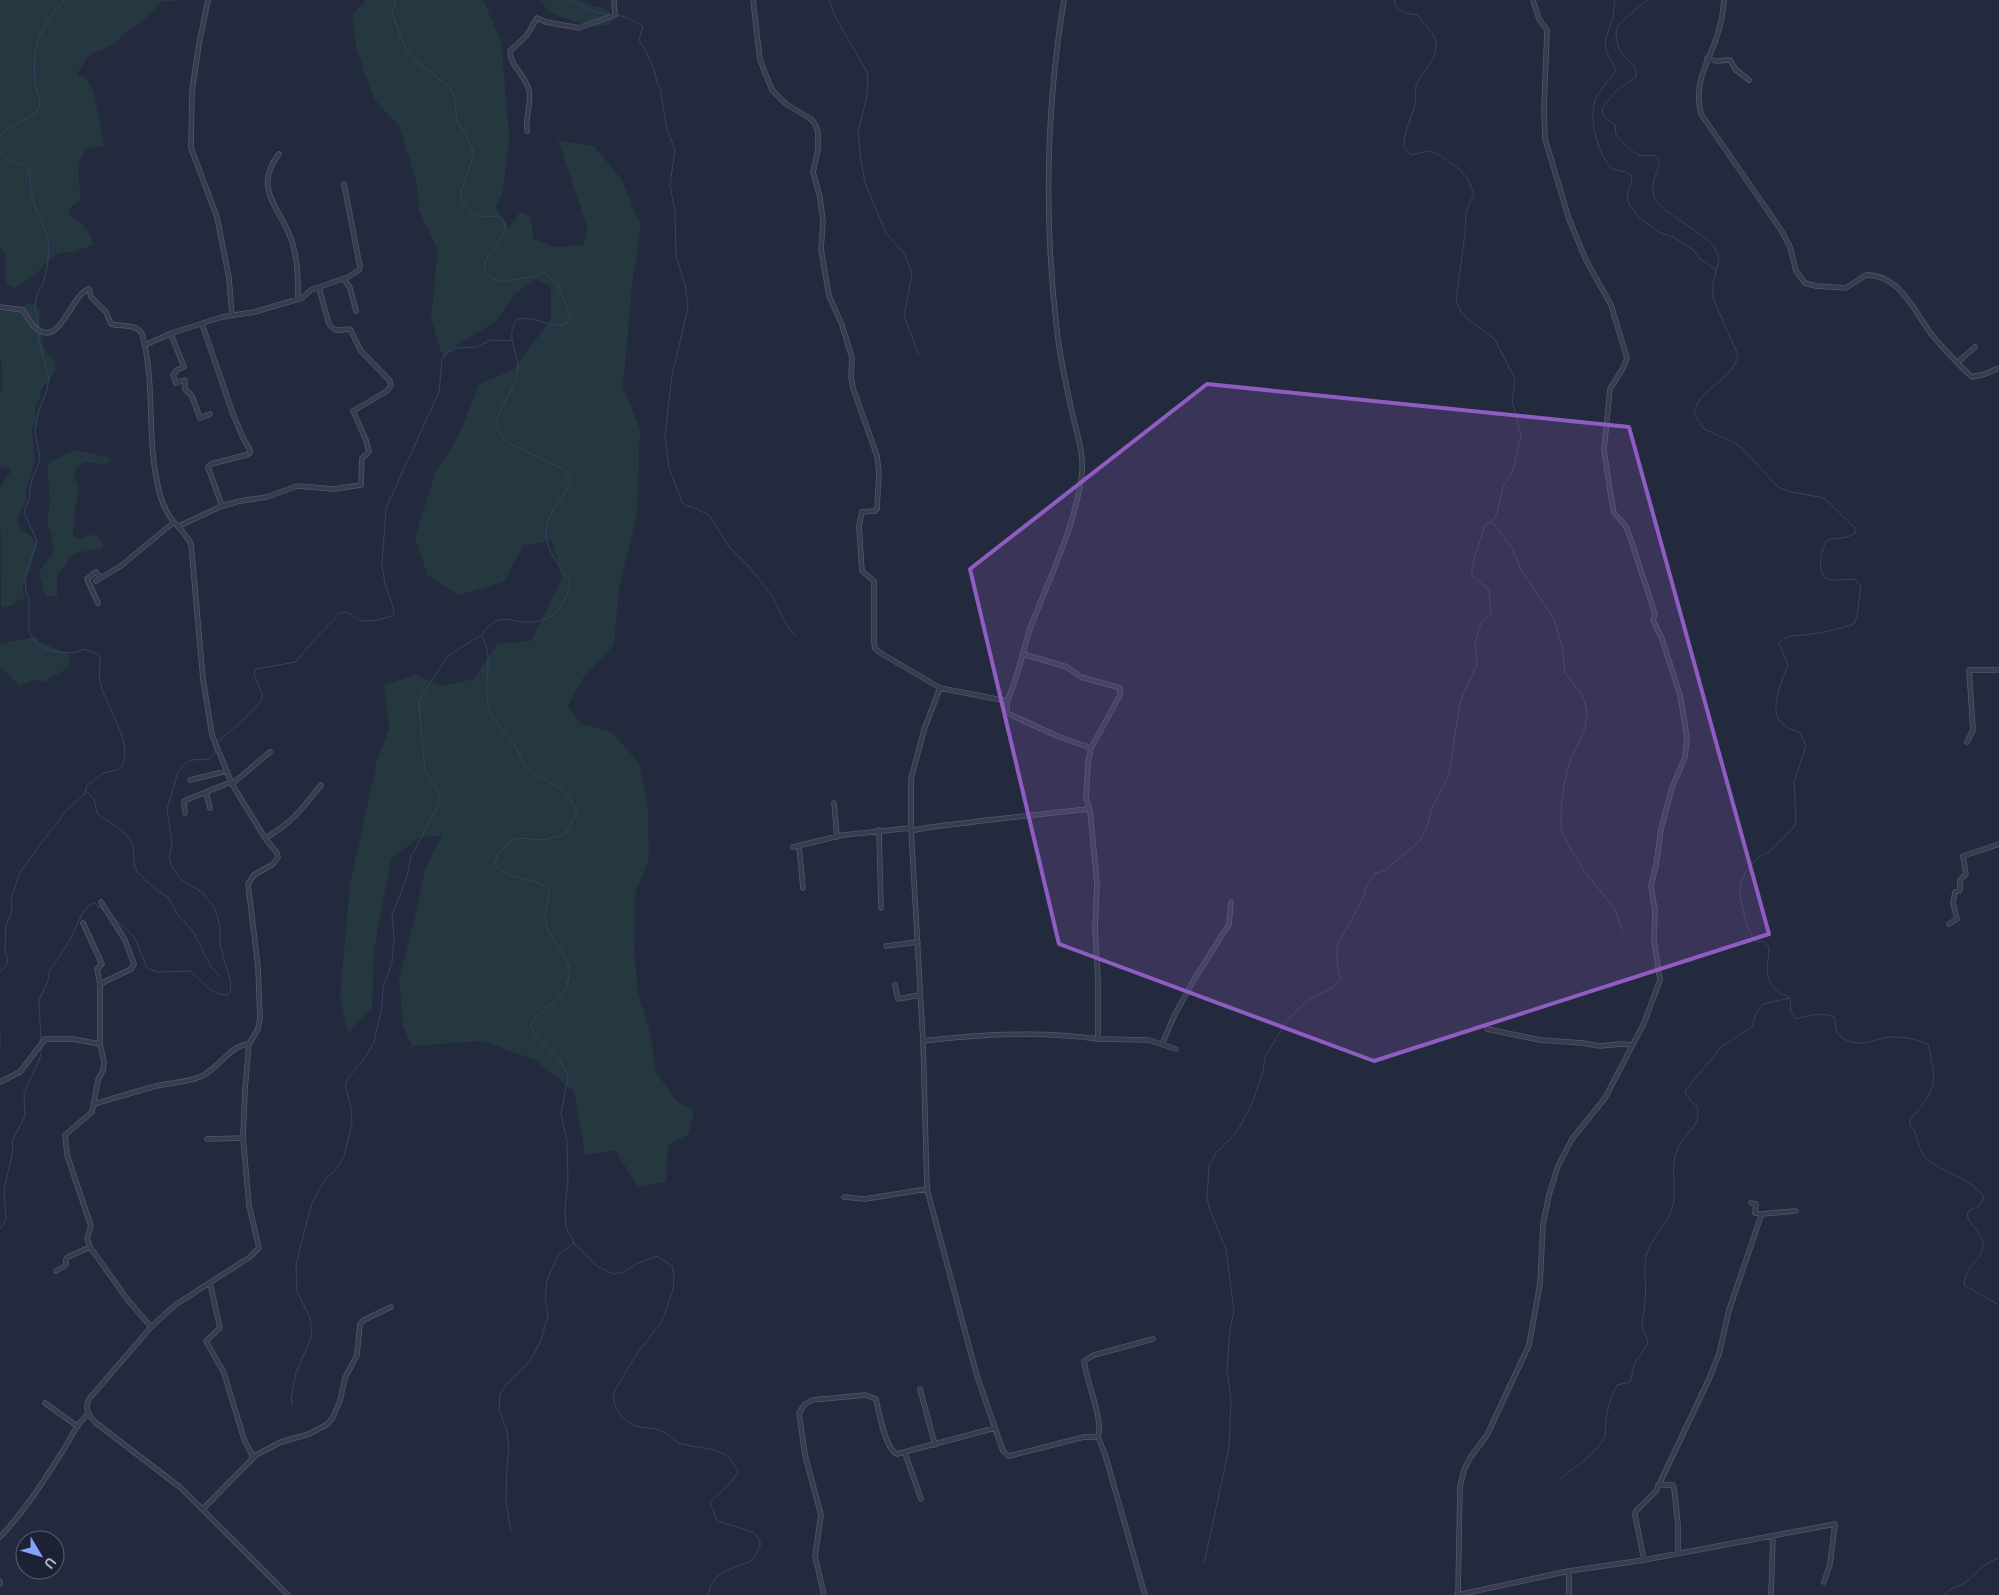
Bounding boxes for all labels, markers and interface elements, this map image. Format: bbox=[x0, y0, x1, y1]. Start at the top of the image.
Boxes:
north arrow bbox=[15, 1530, 65, 1580]
text: U bbox=[40, 1554, 60, 1572]

